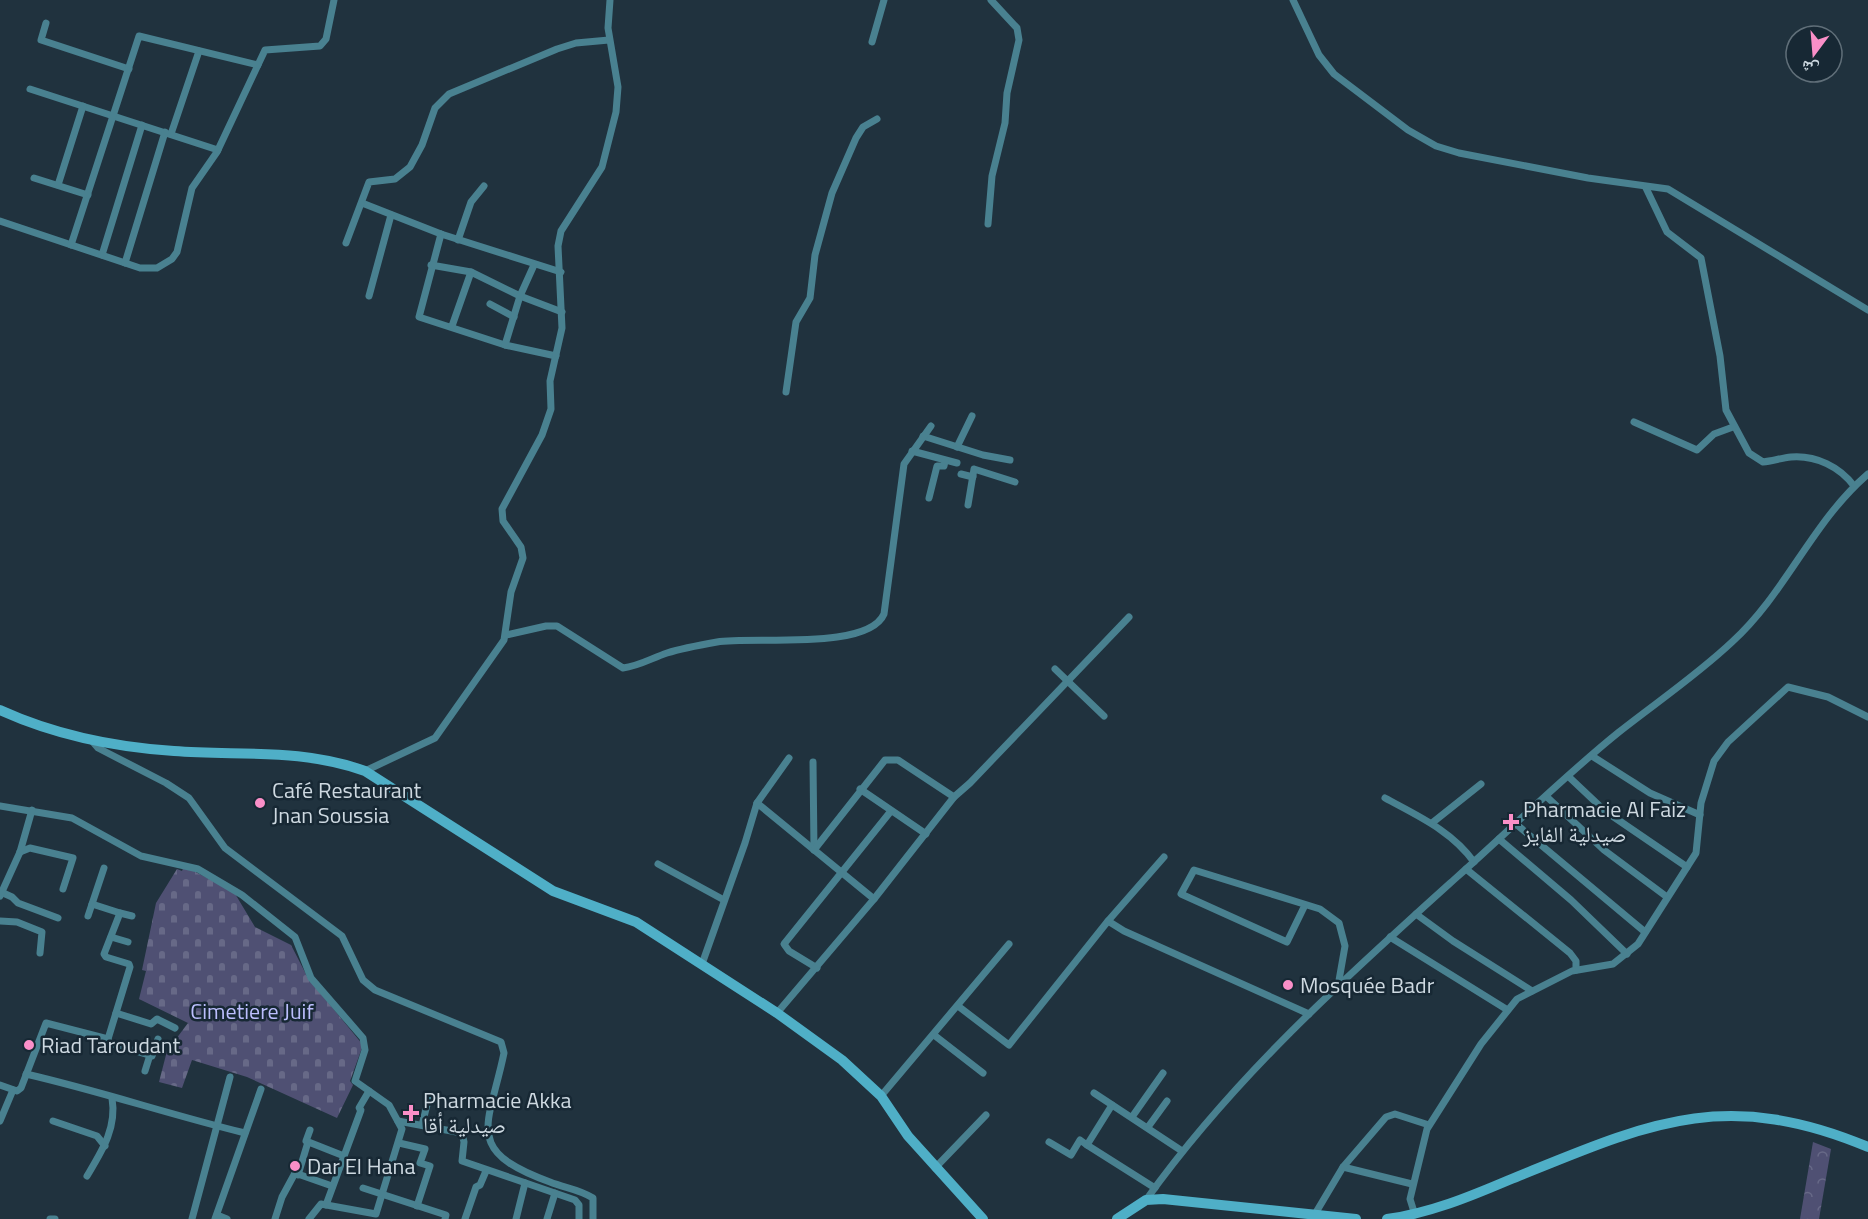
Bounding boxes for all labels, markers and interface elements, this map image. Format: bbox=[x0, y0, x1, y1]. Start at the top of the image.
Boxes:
north arrow bbox=[1784, 24, 1844, 84]
text: ش bbox=[1798, 55, 1821, 82]
place label: Café Restaurant Jnan Soussia bbox=[272, 773, 422, 832]
place label: Pharmacie Al Faiz صيدلية الفايز bbox=[1522, 792, 1686, 851]
marker: Café Restaurant Jnan Soussia bbox=[253, 796, 267, 810]
marker: Pharmacie Al Faiz صيدلية الفايز bbox=[1504, 815, 1518, 829]
place label: Mosquée Badr bbox=[1300, 968, 1435, 1002]
marker: Mosquée Badr bbox=[1281, 978, 1295, 992]
park label: Cimetiere Juif bbox=[190, 994, 314, 1028]
place label: Riad Taroudant bbox=[41, 1028, 181, 1062]
marker: Riad Taroudant bbox=[22, 1038, 36, 1052]
place label: Pharmacie Akka صيدلية أقا bbox=[423, 1083, 571, 1142]
marker: Pharmacie Akka صيدلية أقا bbox=[404, 1106, 418, 1120]
place label: Dar El Hana bbox=[307, 1149, 415, 1183]
marker: Dar El Hana bbox=[288, 1159, 302, 1173]

